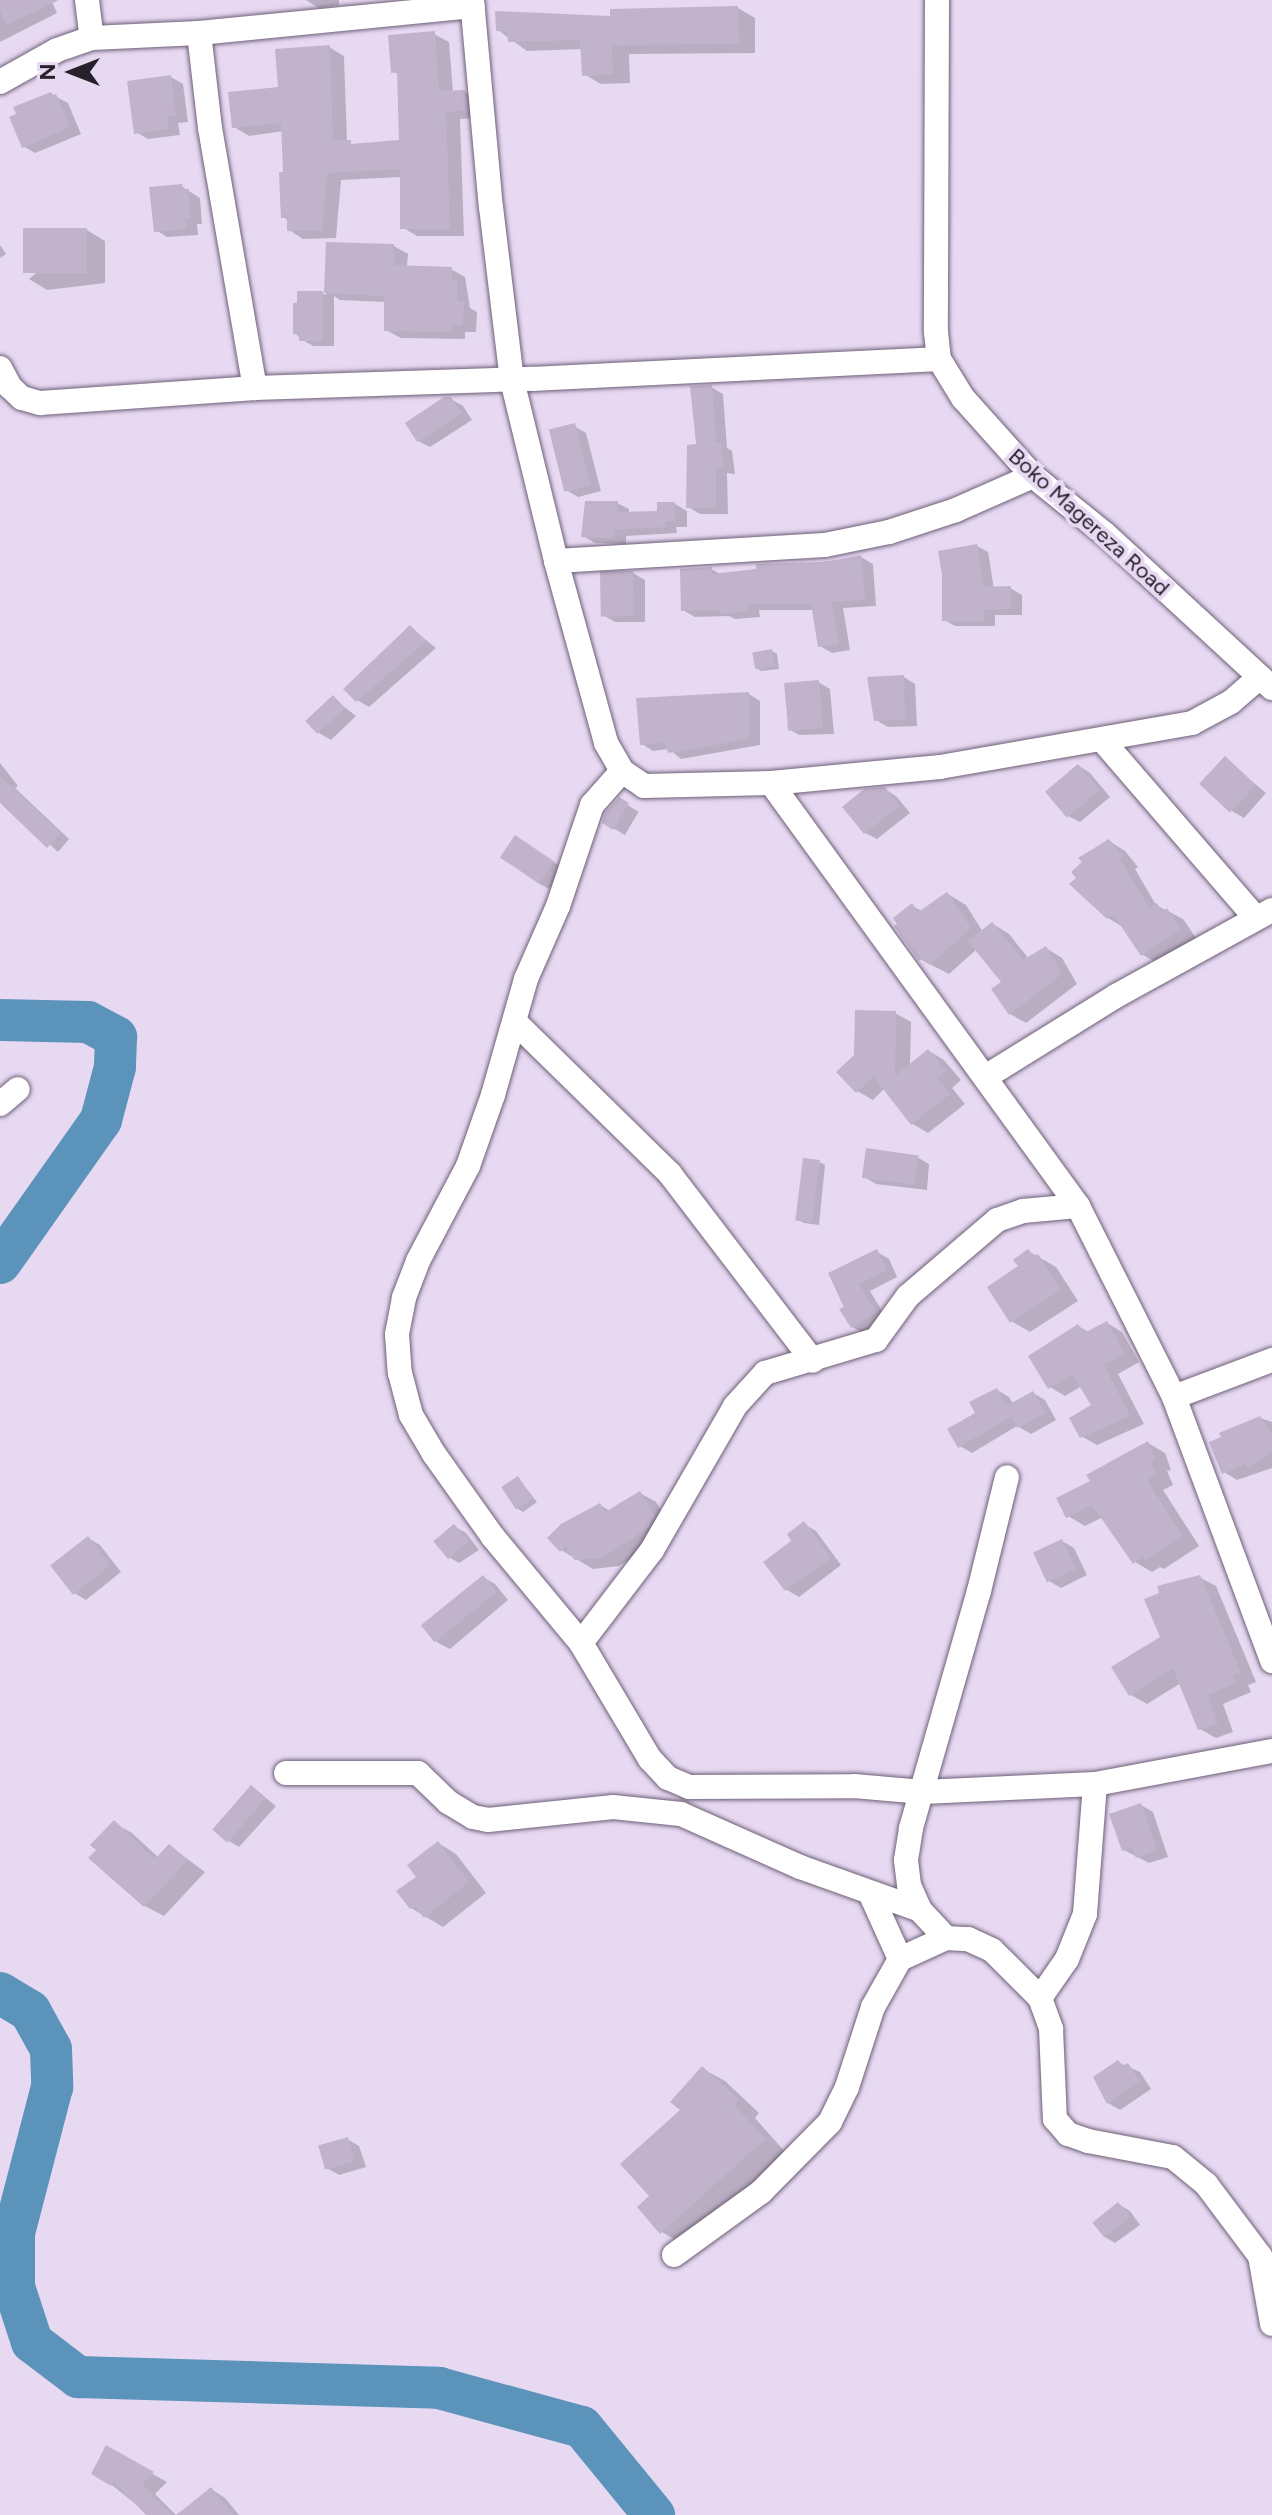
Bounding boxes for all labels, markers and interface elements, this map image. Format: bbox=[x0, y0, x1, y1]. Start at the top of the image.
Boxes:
north arrow bbox=[32, 32, 112, 112]
text: N bbox=[34, 64, 61, 81]
street label: Boko Magereza Road bbox=[1003, 443, 1175, 601]

